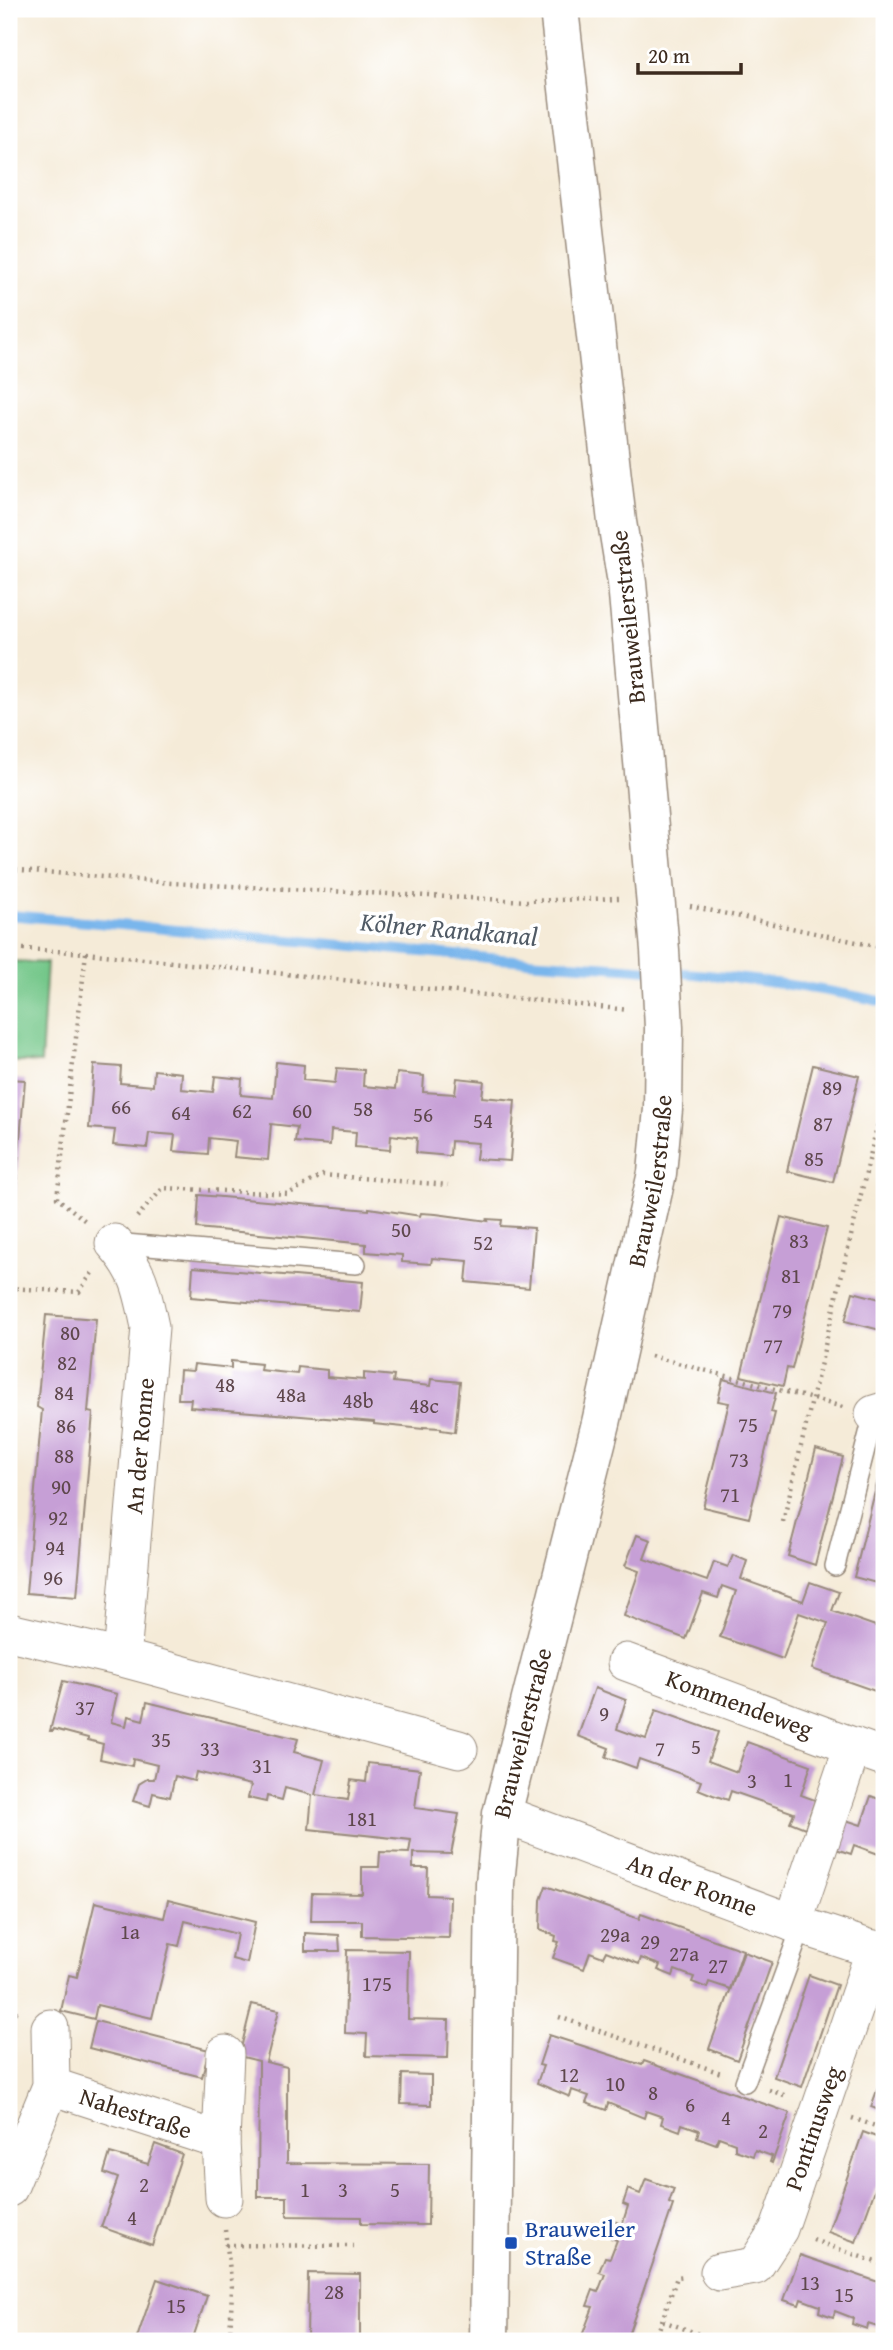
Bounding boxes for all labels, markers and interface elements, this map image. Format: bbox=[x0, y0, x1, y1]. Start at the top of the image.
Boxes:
scale bar bbox=[638, 32, 741, 76]
text: 20 m bbox=[648, 40, 690, 71]
street label: Brauweilerstraße bbox=[601, 529, 654, 706]
water label: Kölner Randkanal bbox=[358, 901, 539, 956]
house number: 89 bbox=[822, 1072, 842, 1103]
house number: 66 bbox=[111, 1091, 131, 1122]
house number: 58 bbox=[353, 1093, 373, 1124]
house number: 62 bbox=[232, 1095, 252, 1126]
house number: 60 bbox=[292, 1095, 312, 1126]
street label: Brauweilerstraße bbox=[618, 1095, 680, 1271]
house number: 64 bbox=[171, 1097, 191, 1128]
house number: 56 bbox=[413, 1099, 433, 1130]
house number: 54 bbox=[473, 1105, 493, 1136]
house number: 87 bbox=[813, 1108, 833, 1139]
house number: 85 bbox=[804, 1143, 824, 1174]
house number: 50 bbox=[391, 1214, 411, 1245]
house number: 83 bbox=[789, 1225, 809, 1256]
house number: 52 bbox=[473, 1227, 493, 1258]
house number: 81 bbox=[781, 1260, 801, 1291]
house number: 79 bbox=[772, 1295, 792, 1326]
house number: 80 bbox=[60, 1317, 80, 1348]
house number: 77 bbox=[763, 1330, 783, 1361]
house number: 82 bbox=[57, 1347, 77, 1378]
house number: 48 bbox=[215, 1369, 235, 1400]
street label: An der Ronne bbox=[116, 1376, 163, 1516]
house number: 84 bbox=[54, 1377, 74, 1408]
house number: 48a bbox=[276, 1379, 306, 1410]
house number: 48b bbox=[342, 1385, 374, 1416]
house number: 48c bbox=[409, 1390, 439, 1421]
house number: 75 bbox=[738, 1409, 758, 1440]
house number: 86 bbox=[56, 1410, 76, 1441]
house number: 88 bbox=[54, 1440, 74, 1471]
house number: 73 bbox=[729, 1444, 749, 1475]
house number: 90 bbox=[51, 1471, 71, 1502]
house number: 71 bbox=[720, 1479, 740, 1510]
house number: 92 bbox=[48, 1502, 68, 1533]
house number: 94 bbox=[45, 1532, 65, 1563]
house number: 96 bbox=[43, 1562, 63, 1593]
street label: Brauweilerstraße bbox=[484, 1644, 560, 1822]
street label: Kommendeweg bbox=[661, 1660, 818, 1747]
house number: 37 bbox=[75, 1692, 95, 1723]
house number: 9 bbox=[599, 1698, 609, 1729]
house number: 35 bbox=[151, 1724, 171, 1755]
house number: 5 bbox=[691, 1731, 701, 1762]
house number: 33 bbox=[200, 1733, 220, 1764]
house number: 7 bbox=[655, 1733, 665, 1764]
house number: 31 bbox=[252, 1750, 272, 1781]
house number: 1 bbox=[783, 1764, 793, 1795]
house number: 3 bbox=[747, 1765, 757, 1796]
house number: 181 bbox=[347, 1803, 377, 1834]
street label: An der Ronne bbox=[622, 1844, 763, 1925]
house number: 1a bbox=[120, 1916, 140, 1947]
house number: 29a bbox=[600, 1919, 630, 1950]
house number: 29 bbox=[640, 1926, 660, 1957]
house number: 27a bbox=[669, 1938, 699, 1969]
house number: 27 bbox=[708, 1950, 728, 1981]
house number: 175 bbox=[362, 1968, 392, 1999]
house number: 12 bbox=[559, 2059, 579, 2090]
street label: Pontinusweg bbox=[775, 2061, 851, 2195]
house number: 10 bbox=[605, 2068, 625, 2099]
house number: 8 bbox=[648, 2077, 658, 2108]
street label: Nahestraße bbox=[75, 2078, 196, 2147]
house number: 6 bbox=[685, 2089, 695, 2120]
house number: 4 bbox=[721, 2102, 731, 2133]
house number: 2 bbox=[758, 2115, 768, 2146]
house number: 2 bbox=[139, 2169, 149, 2200]
house number: 1 bbox=[300, 2174, 310, 2205]
house number: 3 bbox=[338, 2174, 348, 2205]
house number: 5 bbox=[390, 2174, 400, 2205]
house number: 4 bbox=[127, 2202, 137, 2233]
place label: Brauweiler Straße bbox=[525, 2211, 635, 2274]
marker: Brauweiler Straße bbox=[503, 2235, 519, 2251]
house number: 13 bbox=[800, 2267, 820, 2298]
house number: 28 bbox=[324, 2276, 344, 2307]
house number: 15 bbox=[834, 2279, 854, 2310]
house number: 15 bbox=[166, 2290, 186, 2321]

